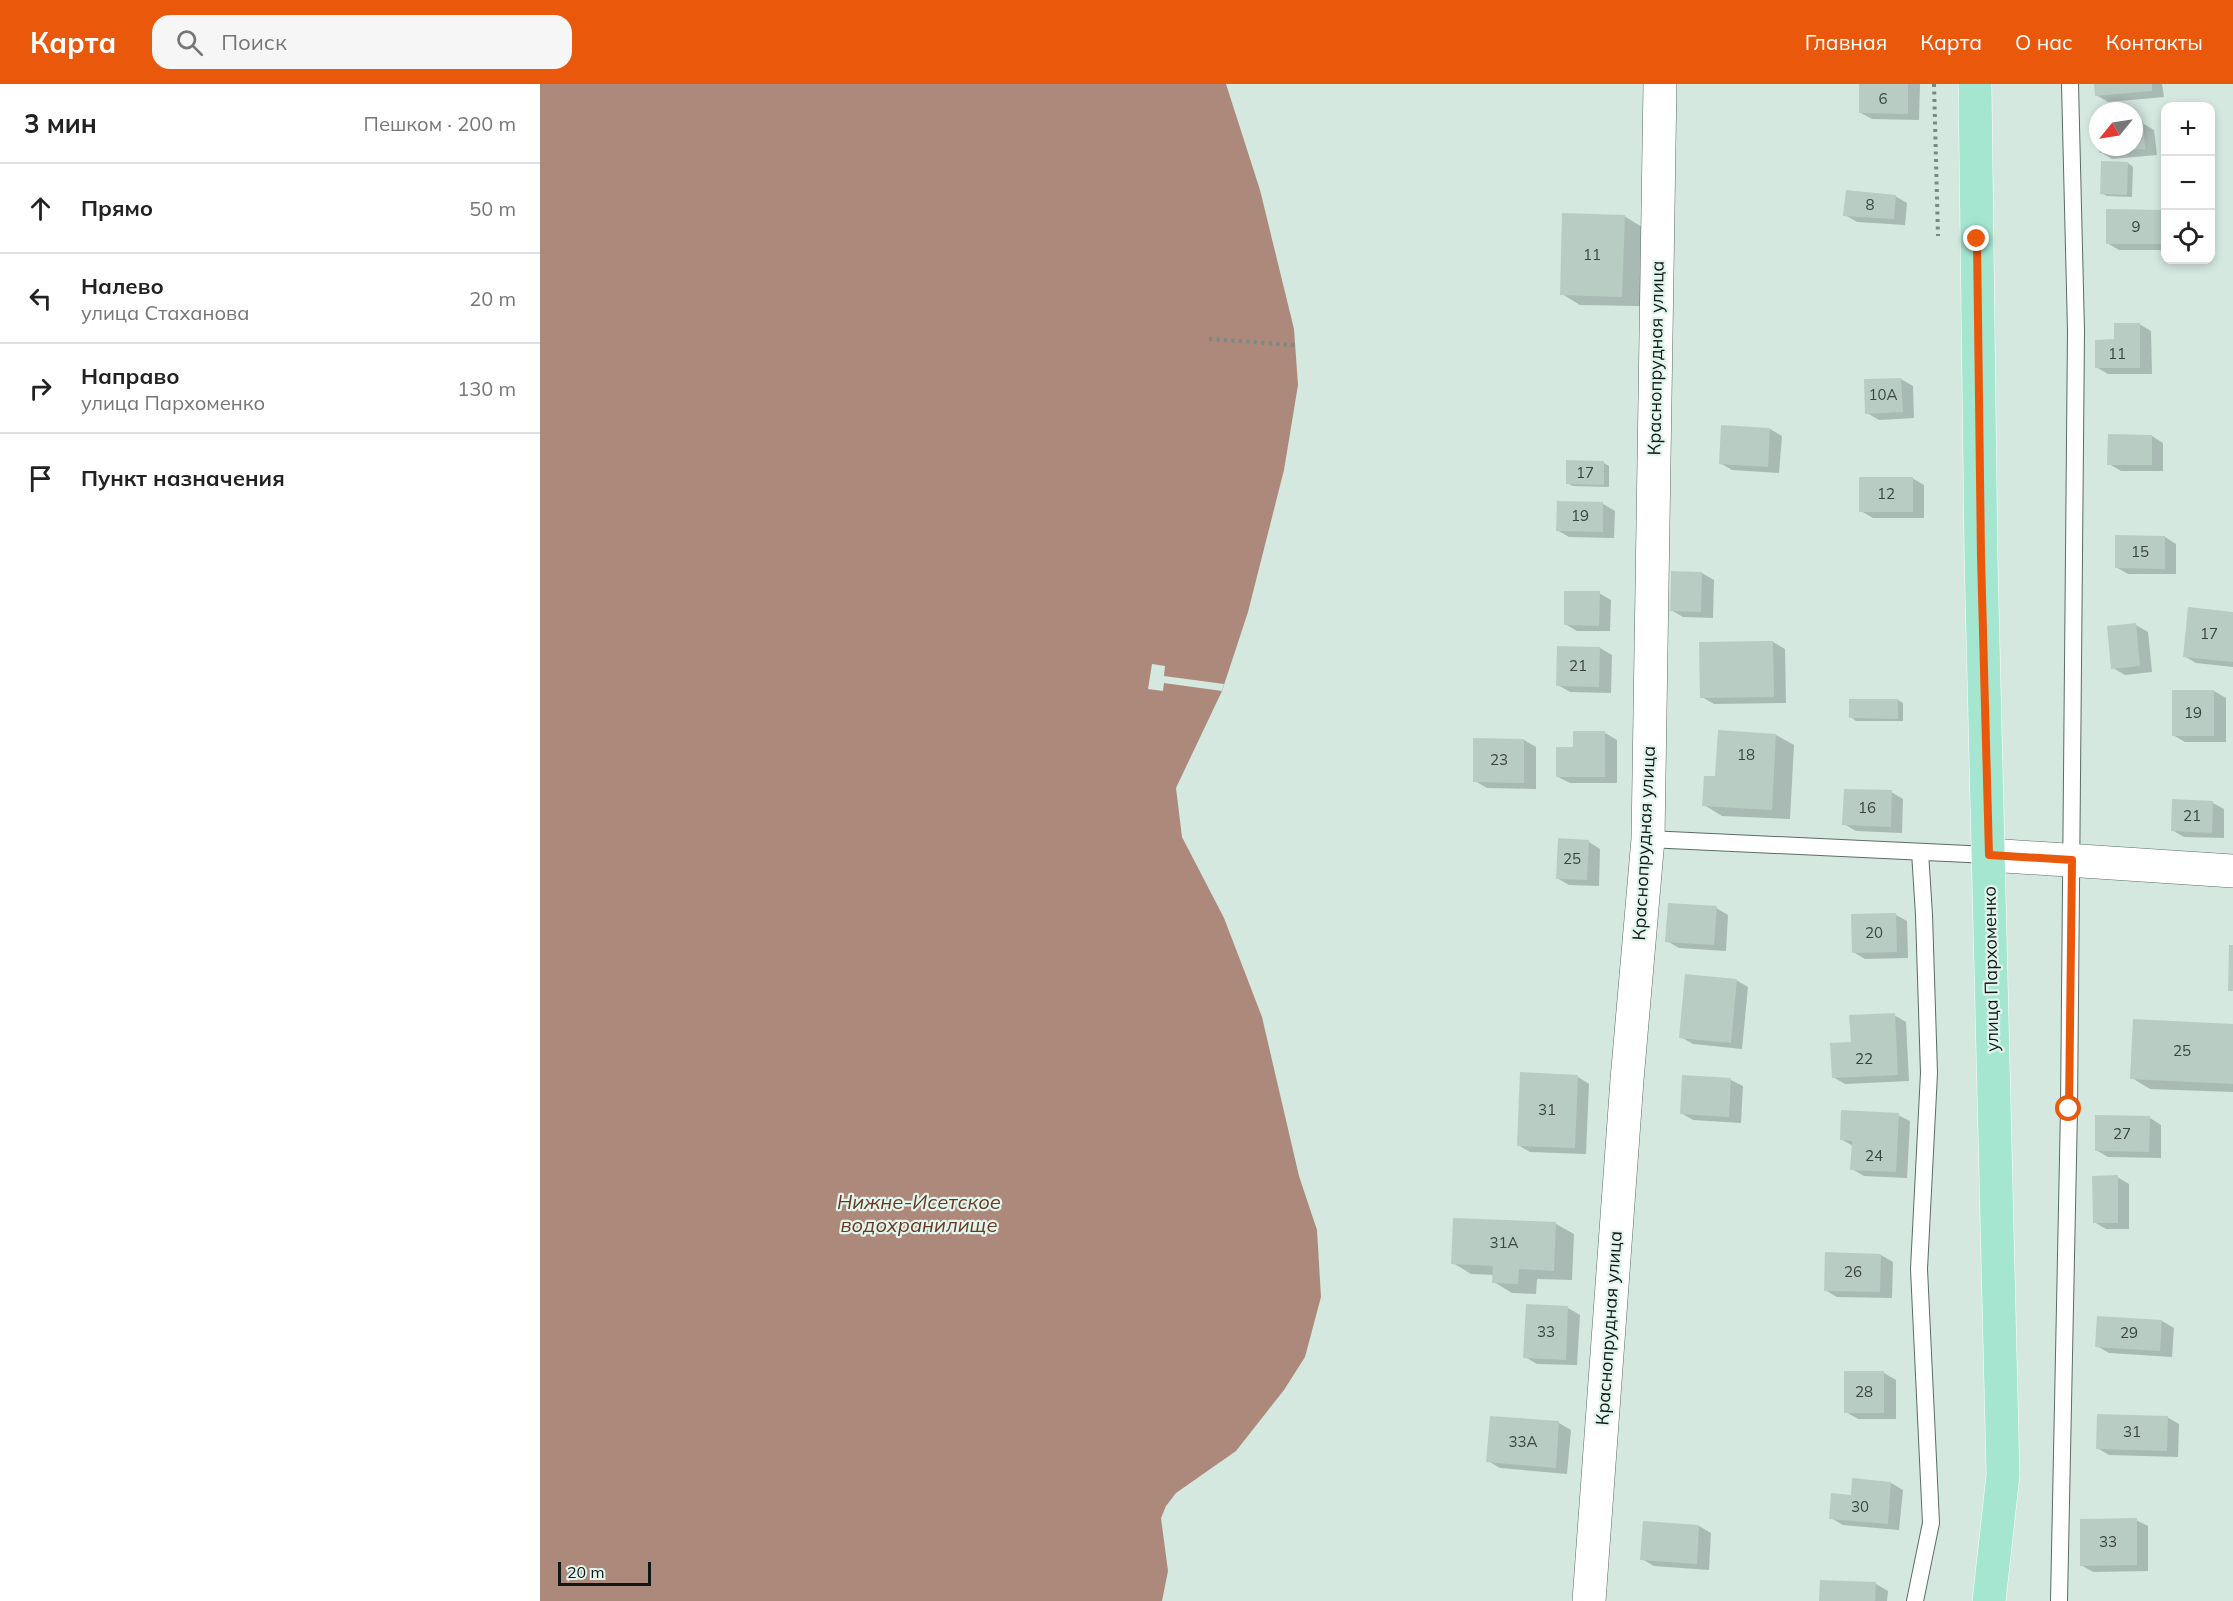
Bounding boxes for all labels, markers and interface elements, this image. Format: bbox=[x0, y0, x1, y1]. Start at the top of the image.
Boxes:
search box bbox=[152, 15, 572, 69]
text: Карта bbox=[30, 25, 116, 60]
icon: search bbox=[173, 26, 206, 59]
text: Поиск bbox=[221, 28, 287, 56]
text: Главная bbox=[1805, 29, 1887, 55]
text: Карта bbox=[1920, 29, 1982, 55]
text: О нас bbox=[2015, 29, 2073, 55]
text: Контакты bbox=[2106, 29, 2203, 55]
house number: 6 bbox=[1878, 89, 1888, 108]
north arrow bbox=[2089, 102, 2143, 156]
map controls bbox=[2161, 102, 2215, 264]
button: + bbox=[2161, 102, 2215, 156]
text: 3 мин bbox=[24, 107, 97, 140]
text: Пешком · 200 m bbox=[364, 111, 516, 136]
button: − bbox=[2161, 156, 2215, 210]
icon: ahead bbox=[24, 192, 57, 225]
text: Прямо bbox=[81, 194, 153, 222]
house number: 8 bbox=[1865, 195, 1875, 214]
text: 50 m bbox=[469, 196, 516, 221]
button: locate bbox=[2161, 210, 2215, 264]
house number: 9 bbox=[2131, 217, 2141, 236]
route end bbox=[1963, 225, 1989, 251]
house number: 11 bbox=[1583, 245, 1601, 264]
street label: Краснопрудная улица bbox=[1642, 260, 1669, 456]
text: Налево bbox=[81, 272, 164, 300]
icon: left bbox=[24, 282, 57, 315]
text: 20 m bbox=[469, 286, 516, 311]
text: улица Стаханова bbox=[81, 300, 249, 325]
house number: 11 bbox=[2108, 344, 2126, 363]
text: Направо bbox=[81, 362, 179, 390]
icon: right bbox=[24, 372, 57, 405]
text: 130 m bbox=[457, 376, 516, 401]
house number: 10А bbox=[1868, 385, 1898, 404]
text: улица Пархоменко bbox=[81, 390, 265, 415]
icon: arrive bbox=[24, 462, 57, 495]
house number: 17 bbox=[1576, 463, 1594, 482]
text: Пункт назначения bbox=[81, 464, 285, 492]
house number: 12 bbox=[1877, 484, 1895, 503]
house number: 19 bbox=[1571, 506, 1589, 525]
house number: 15 bbox=[2131, 542, 2149, 561]
house number: 17 bbox=[2200, 624, 2218, 643]
house number: 21 bbox=[1569, 656, 1587, 675]
house number: 19 bbox=[2184, 703, 2202, 722]
street label: Краснопрудная улица bbox=[1627, 745, 1660, 941]
house number: 18 bbox=[1737, 745, 1755, 764]
house number: 23 bbox=[1490, 750, 1508, 769]
house number: 16 bbox=[1858, 798, 1876, 817]
house number: 21 bbox=[2183, 806, 2201, 825]
house number: 25 bbox=[1563, 849, 1581, 868]
street label: улица Пархоменко bbox=[1978, 886, 2003, 1052]
house number: 20 bbox=[1865, 923, 1883, 942]
house number: 25 bbox=[2173, 1041, 2191, 1060]
house number: 22 bbox=[1855, 1049, 1873, 1068]
route start bbox=[2055, 1095, 2081, 1121]
house number: 31 bbox=[1538, 1100, 1556, 1119]
house number: 27 bbox=[2113, 1124, 2131, 1143]
house number: 24 bbox=[1865, 1146, 1883, 1165]
water label: Нижне-Исетское водохранилище bbox=[837, 1189, 1001, 1237]
street label: Краснопрудная улица bbox=[1590, 1230, 1627, 1426]
house number: 31А bbox=[1489, 1233, 1519, 1252]
house number: 26 bbox=[1844, 1262, 1862, 1281]
house number: 33 bbox=[1537, 1322, 1555, 1341]
house number: 29 bbox=[2120, 1323, 2138, 1342]
house number: 28 bbox=[1855, 1382, 1873, 1401]
house number: 31 bbox=[2123, 1422, 2141, 1441]
house number: 33А bbox=[1508, 1432, 1538, 1451]
house number: 30 bbox=[1851, 1497, 1869, 1516]
house number: 33 bbox=[2099, 1532, 2117, 1551]
scale bar bbox=[558, 1559, 651, 1586]
text: 20 m bbox=[567, 1562, 604, 1582]

